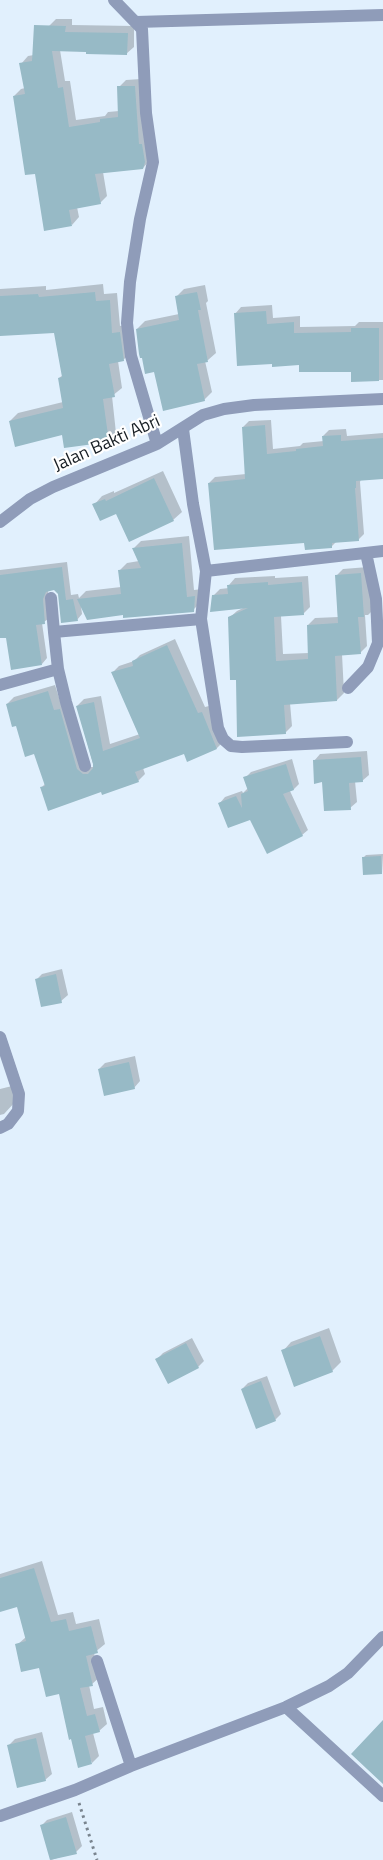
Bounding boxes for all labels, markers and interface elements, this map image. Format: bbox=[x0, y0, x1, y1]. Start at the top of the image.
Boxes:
street label: Jalan Bakti Abri bbox=[50, 411, 164, 477]

